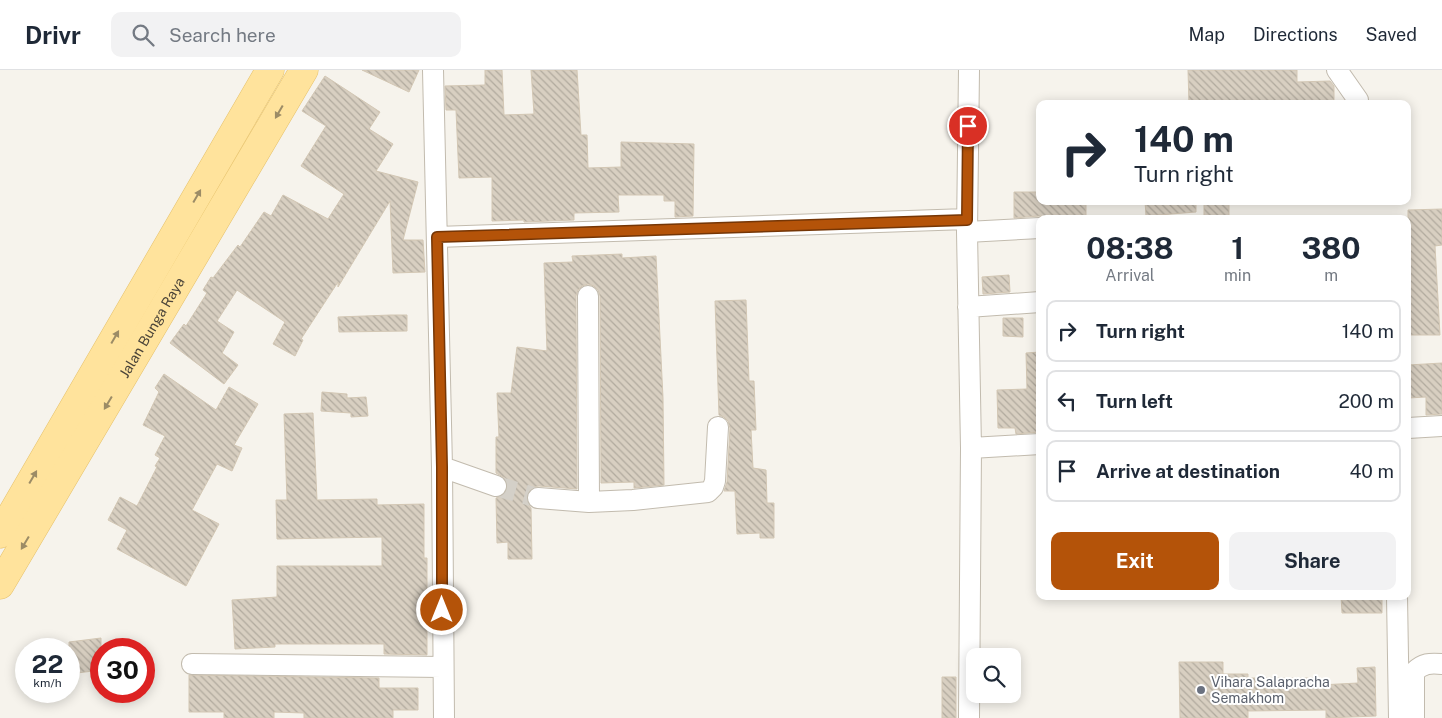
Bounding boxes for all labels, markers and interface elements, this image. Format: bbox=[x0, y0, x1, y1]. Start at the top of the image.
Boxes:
search box bbox=[111, 12, 461, 57]
text: Drivr bbox=[25, 21, 81, 49]
icon: search bbox=[129, 21, 157, 49]
text: Search here bbox=[169, 24, 276, 46]
text: Map bbox=[1188, 24, 1225, 45]
text: Directions bbox=[1253, 24, 1338, 45]
text: Saved bbox=[1366, 24, 1417, 45]
pin bbox=[947, 105, 989, 147]
one-way arrow bbox=[275, 106, 284, 119]
icon: arrive bbox=[954, 112, 982, 140]
text: 140 m bbox=[1134, 119, 1234, 160]
icon: right bbox=[1051, 120, 1116, 185]
text: Turn right bbox=[1134, 161, 1234, 187]
one-way arrow bbox=[193, 189, 201, 204]
text: 08:38 bbox=[1086, 230, 1174, 266]
text: 1 bbox=[1231, 230, 1244, 266]
text: 380 bbox=[1301, 230, 1361, 266]
text: Arrival bbox=[1105, 266, 1155, 285]
text: min bbox=[1224, 266, 1251, 285]
text: m bbox=[1324, 266, 1338, 285]
street label: Jalan Bunga Raya bbox=[116, 274, 188, 381]
icon: right bbox=[1053, 317, 1081, 345]
text: Turn right bbox=[1096, 320, 1185, 342]
text: 140 m bbox=[1342, 320, 1394, 342]
one-way arrow bbox=[111, 330, 120, 343]
icon: left bbox=[1053, 387, 1081, 415]
text: Turn left bbox=[1096, 390, 1173, 412]
text: 200 m bbox=[1338, 390, 1394, 412]
one-way arrow bbox=[104, 395, 112, 410]
icon: arrive bbox=[1053, 457, 1081, 485]
text: Arrive at destination bbox=[1096, 460, 1280, 482]
text: 40 m bbox=[1349, 460, 1394, 482]
one-way arrow bbox=[29, 471, 38, 484]
button: Exit bbox=[1051, 532, 1219, 590]
button: Share bbox=[1229, 532, 1396, 590]
one-way arrow bbox=[21, 536, 30, 549]
position arrow bbox=[415, 583, 467, 635]
speed limit sign: 30 bbox=[90, 638, 155, 703]
map controls bbox=[966, 648, 1021, 703]
button: search bbox=[966, 648, 1021, 703]
text: 22 bbox=[32, 649, 63, 679]
place label: Vihara Salapracha Semakhom bbox=[1211, 674, 1330, 706]
text: km/h bbox=[33, 676, 62, 690]
marker: Vihara Salapracha Semakhom bbox=[1195, 684, 1207, 696]

